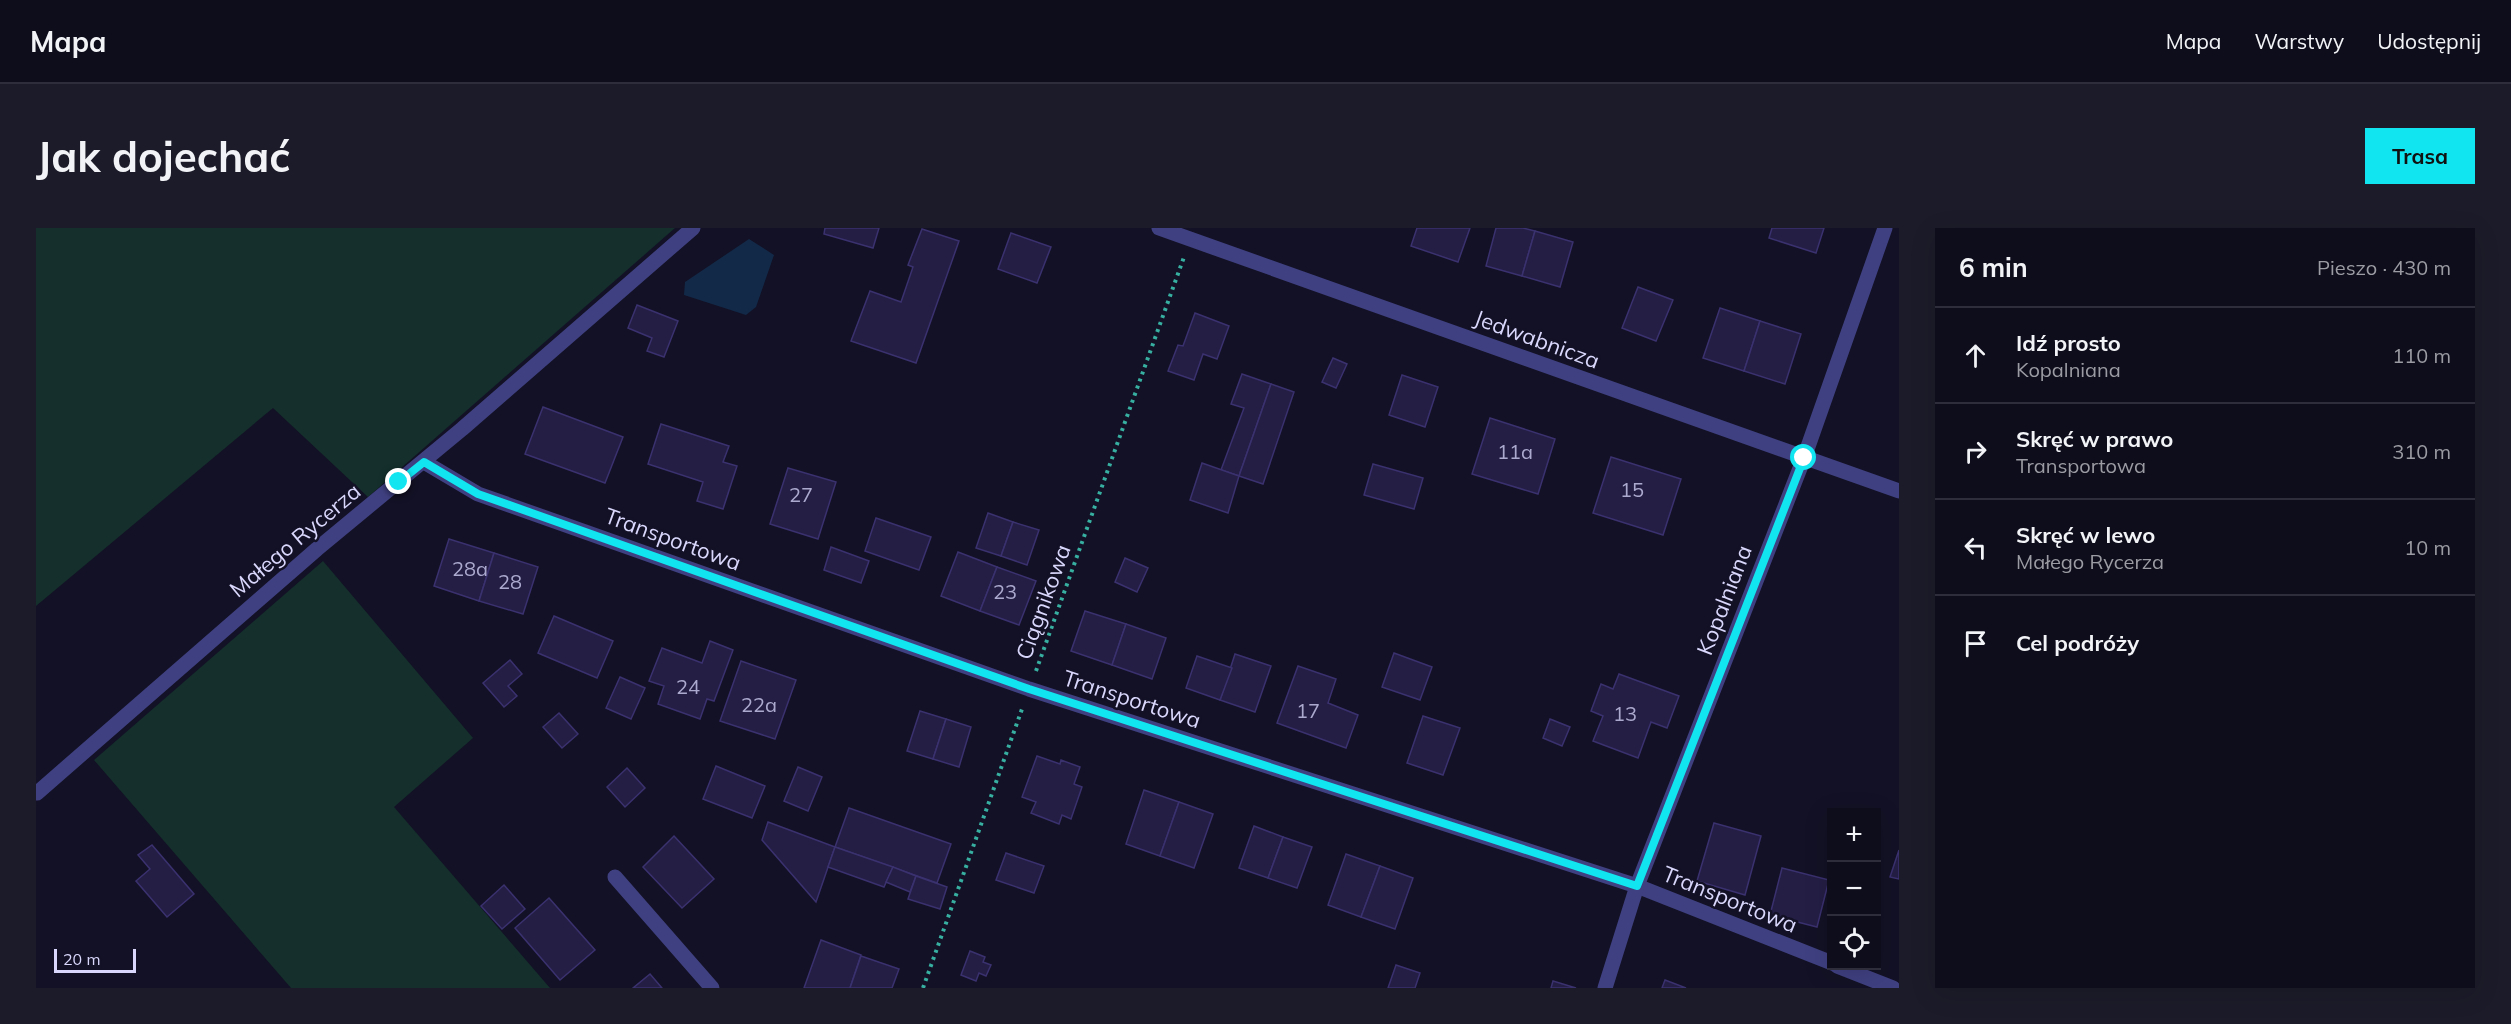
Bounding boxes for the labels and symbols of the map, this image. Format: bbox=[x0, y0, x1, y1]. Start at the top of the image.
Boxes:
street label: Jedwabnicza bbox=[1471, 303, 1603, 375]
house number: 11a bbox=[1497, 439, 1533, 464]
route start bbox=[1790, 444, 1816, 470]
route end bbox=[385, 468, 411, 494]
street label: Małego Rycerza bbox=[224, 477, 366, 603]
house number: 15 bbox=[1620, 477, 1644, 502]
house number: 27 bbox=[789, 482, 813, 507]
street label: Transportowa bbox=[601, 501, 745, 577]
street label: Ciągnikowa bbox=[1009, 541, 1077, 663]
street label: Kopalniana bbox=[1690, 541, 1758, 659]
house number: 28a bbox=[452, 556, 488, 581]
house number: 28 bbox=[498, 569, 522, 594]
house number: 23 bbox=[993, 579, 1017, 604]
street label: Transportowa bbox=[1060, 664, 1204, 734]
house number: 24 bbox=[676, 674, 700, 699]
house number: 22a bbox=[741, 692, 777, 717]
house number: 17 bbox=[1296, 698, 1320, 723]
house number: 13 bbox=[1613, 701, 1637, 726]
street label: Transportowa bbox=[1659, 859, 1801, 939]
scale bar bbox=[54, 946, 136, 974]

